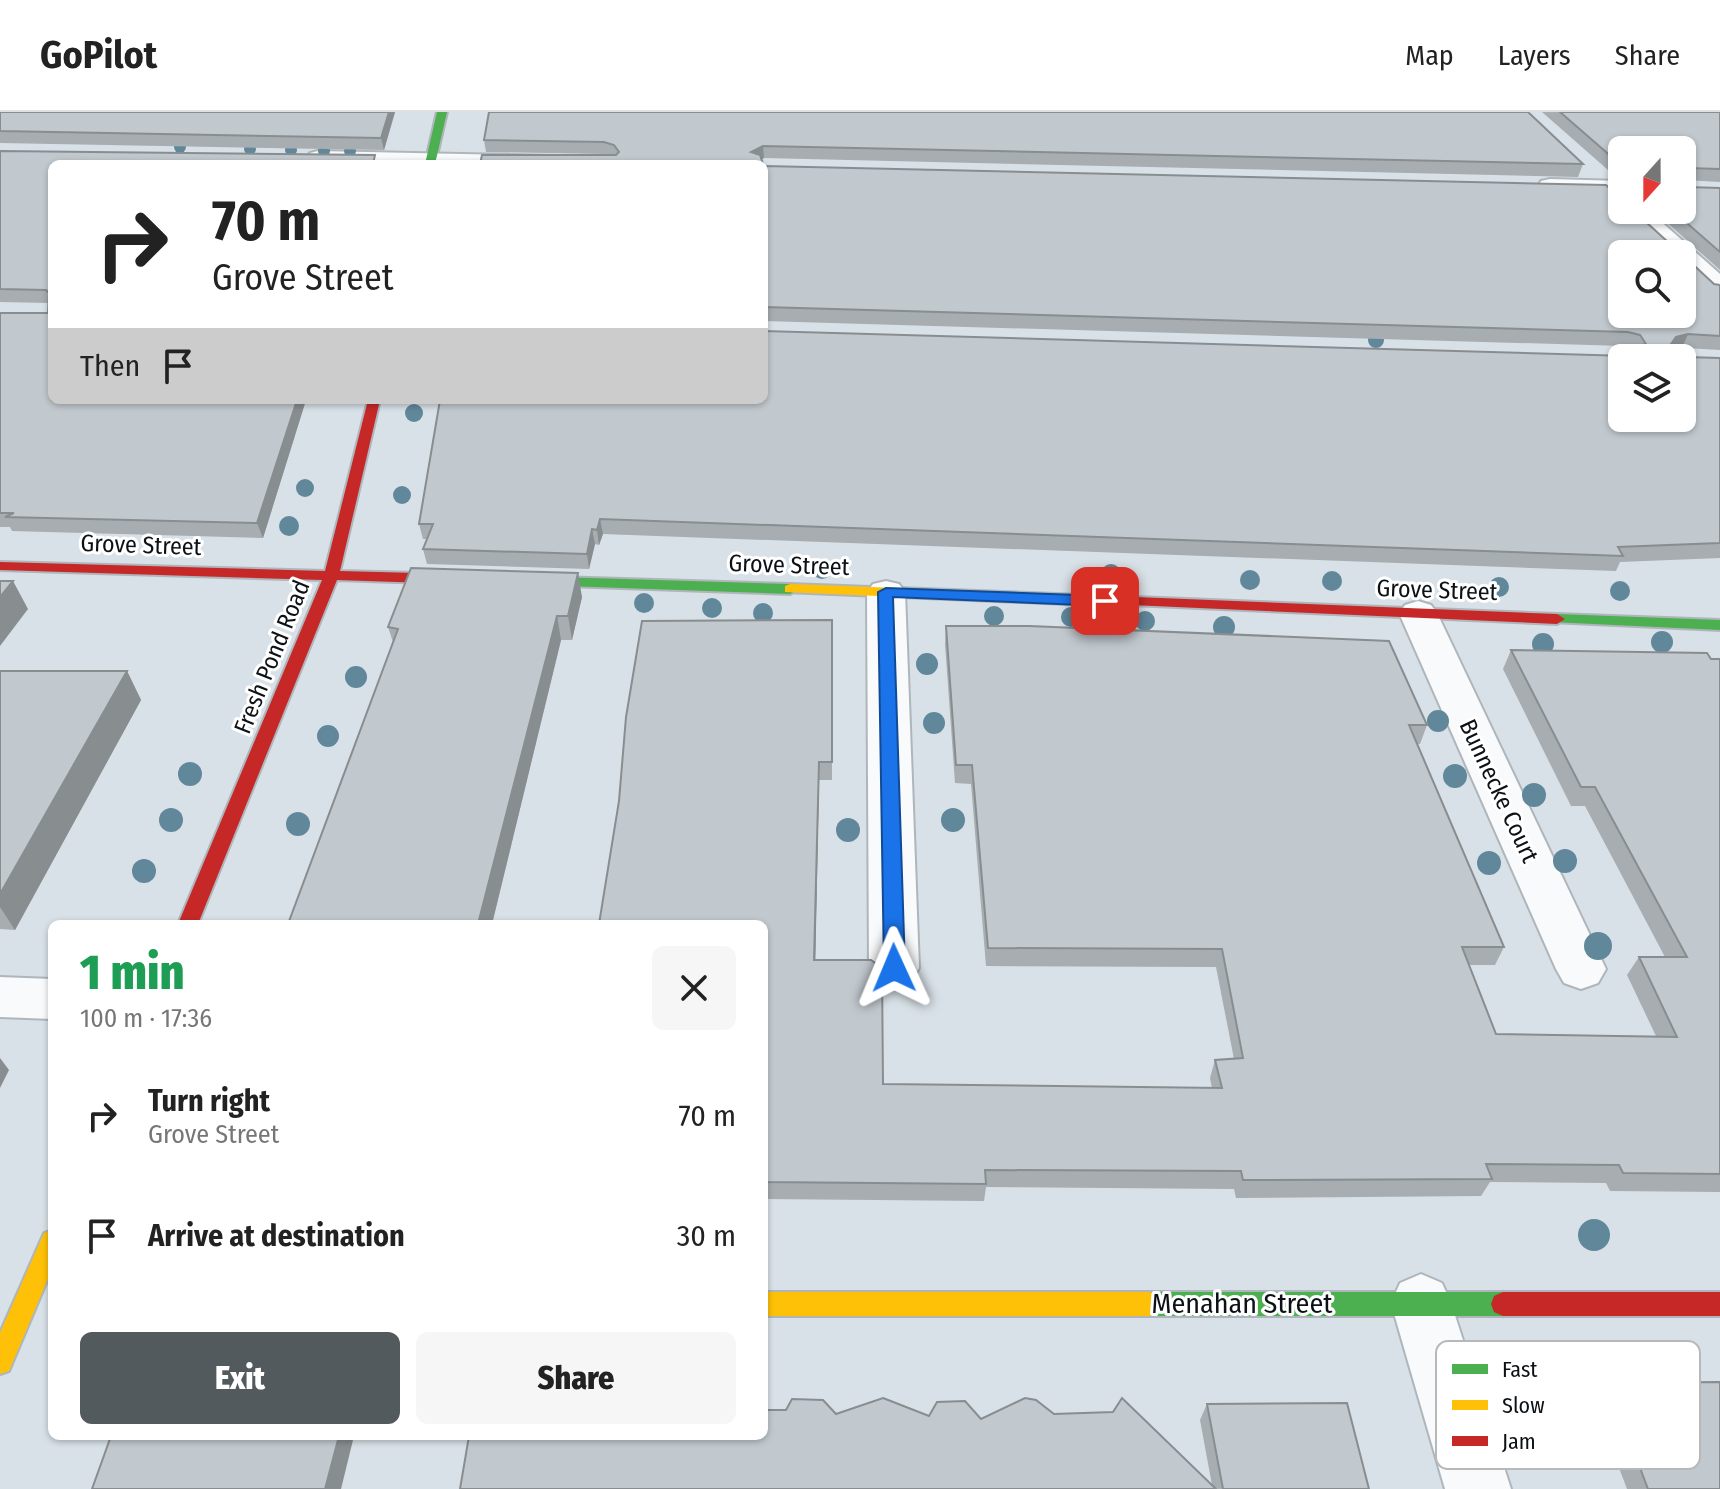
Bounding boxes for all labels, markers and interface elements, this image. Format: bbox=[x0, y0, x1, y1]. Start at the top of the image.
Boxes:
text: GoPilot bbox=[40, 32, 157, 78]
text: Map bbox=[1405, 39, 1454, 72]
text: Layers bbox=[1498, 39, 1571, 72]
text: Share bbox=[1615, 39, 1680, 72]
north arrow bbox=[1608, 136, 1696, 224]
map controls bbox=[1608, 136, 1696, 432]
text: 70 m bbox=[212, 188, 320, 255]
icon: right bbox=[80, 192, 184, 296]
button: search bbox=[1608, 240, 1696, 328]
text: Grove Street bbox=[212, 256, 394, 300]
icon: arrive bbox=[156, 344, 200, 388]
button: layers bbox=[1608, 344, 1696, 432]
text: Then bbox=[80, 348, 140, 384]
street label: Grove Street bbox=[80, 529, 202, 561]
street label: Grove Street bbox=[728, 549, 850, 581]
pin bbox=[1071, 567, 1139, 635]
street label: Grove Street bbox=[1376, 574, 1498, 606]
street label: Fresh Pond Road bbox=[228, 576, 316, 738]
icon: arrive bbox=[1083, 579, 1127, 623]
street label: Bunnecke Court bbox=[1454, 715, 1544, 867]
position arrow bbox=[852, 926, 936, 1010]
text: 1 min bbox=[80, 944, 184, 1002]
button: close bbox=[652, 946, 736, 1030]
text: 100 m · 17:36 bbox=[80, 1003, 212, 1034]
text: Turn right bbox=[148, 1083, 270, 1119]
icon: right bbox=[80, 1094, 124, 1138]
text: 70 m bbox=[678, 1098, 736, 1134]
text: Grove Street bbox=[148, 1119, 279, 1150]
icon: arrive bbox=[80, 1214, 124, 1258]
text: Arrive at destination bbox=[148, 1218, 405, 1254]
text: 30 m bbox=[677, 1218, 736, 1254]
street label: Menahan Street bbox=[1152, 1287, 1333, 1320]
button: Exit bbox=[80, 1332, 400, 1424]
button: Share bbox=[416, 1332, 736, 1424]
legend bbox=[1436, 1341, 1700, 1469]
text: Fast bbox=[1502, 1356, 1538, 1383]
text: Slow bbox=[1502, 1392, 1545, 1419]
text: Jam bbox=[1502, 1428, 1536, 1455]

